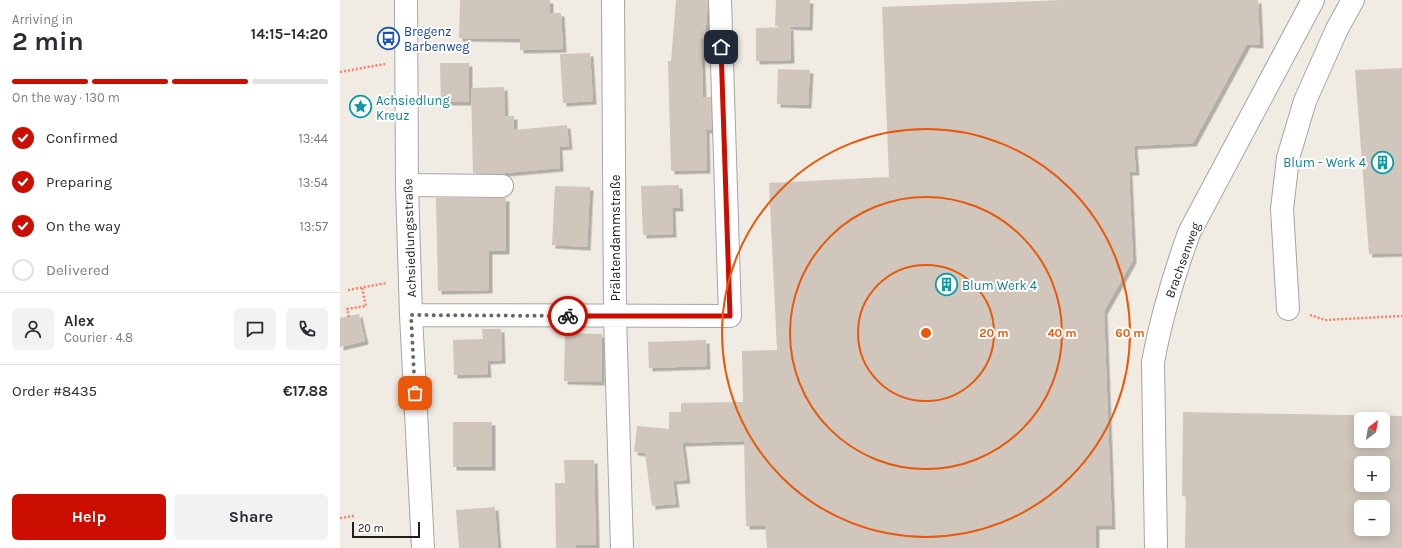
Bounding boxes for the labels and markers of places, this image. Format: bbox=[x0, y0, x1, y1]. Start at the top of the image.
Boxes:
place label: Bregenz Barbenweg bbox=[404, 24, 470, 54]
bus stop icon: Bregenz Barbenweg bbox=[375, 25, 401, 51]
pin bbox=[704, 30, 738, 64]
place label: Achsiedlung Kreuz bbox=[376, 93, 450, 123]
place icon: Achsiedlung Kreuz bbox=[348, 94, 374, 120]
building icon: Blum - Werk 4 bbox=[1369, 149, 1395, 175]
place label: Blum - Werk 4 bbox=[1283, 155, 1366, 170]
building icon: Blum Werk 4 bbox=[933, 272, 959, 298]
place label: Blum Werk 4 bbox=[962, 278, 1037, 293]
centre of rings bbox=[919, 326, 933, 340]
pin bbox=[398, 376, 432, 410]

